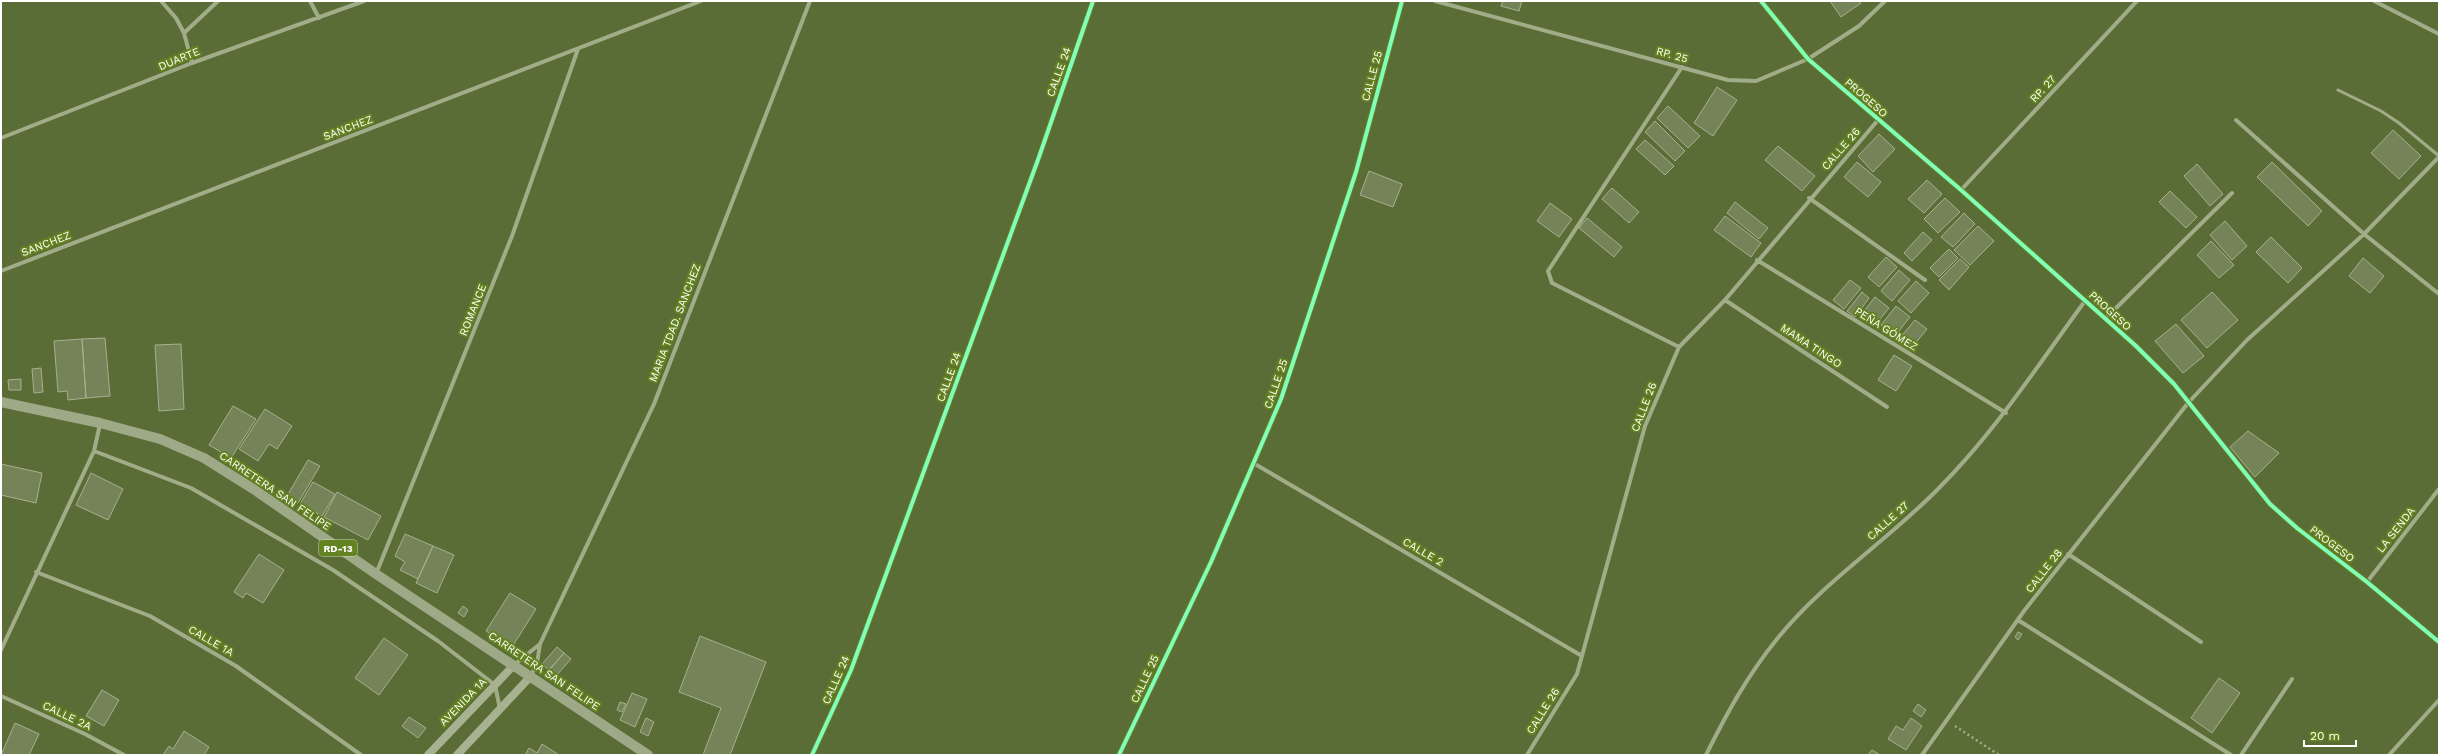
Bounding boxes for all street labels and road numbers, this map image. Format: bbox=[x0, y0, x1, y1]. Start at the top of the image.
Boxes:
street label: DUARTE bbox=[156, 45, 202, 73]
street label: CALLE 24 bbox=[1044, 45, 1074, 98]
street label: RP. 25 bbox=[1655, 45, 1689, 65]
street label: CALLE 25 bbox=[1359, 49, 1385, 103]
street label: RP. 27 bbox=[2027, 73, 2059, 105]
street label: PROGESO bbox=[1842, 76, 1890, 120]
street label: SANCHEZ bbox=[321, 113, 375, 143]
street label: CALLE 26 bbox=[1819, 125, 1863, 173]
street label: SANCHEZ bbox=[19, 229, 73, 259]
street label: MARIA TDAD. SANCHEZ bbox=[646, 262, 704, 384]
street label: ROMANCE bbox=[457, 282, 489, 338]
street label: PROGESO bbox=[2086, 289, 2134, 333]
street label: PEÑA GÓMEZ bbox=[1852, 304, 1921, 354]
street label: MAMA TINGO bbox=[1778, 321, 1844, 371]
street label: CALLE 24 bbox=[934, 350, 964, 403]
street label: CALLE 25 bbox=[1261, 358, 1291, 410]
street label: CALLE 26 bbox=[1629, 380, 1659, 434]
street label: CARRETERA SAN FELIPE bbox=[217, 449, 333, 533]
street label: CALLE 27 bbox=[1865, 499, 1911, 543]
street label: LA SENDA bbox=[2374, 505, 2418, 555]
street label: PROGESO bbox=[2307, 523, 2357, 565]
street label: CALLE 2 bbox=[1400, 535, 1446, 569]
road number: RD-13 bbox=[319, 540, 357, 556]
street label: CALLE 28 bbox=[2023, 546, 2065, 595]
street label: CALLE 1A bbox=[186, 623, 236, 659]
street label: CARRETERA SAN FELIPE bbox=[486, 629, 602, 713]
street label: CALLE 25 bbox=[1128, 653, 1162, 705]
street label: CALLE 24 bbox=[820, 654, 853, 706]
street label: AVENIDA 1A bbox=[437, 675, 489, 729]
street label: CALLE 26 bbox=[1524, 685, 1562, 736]
street label: CALLE 2A bbox=[41, 699, 93, 733]

